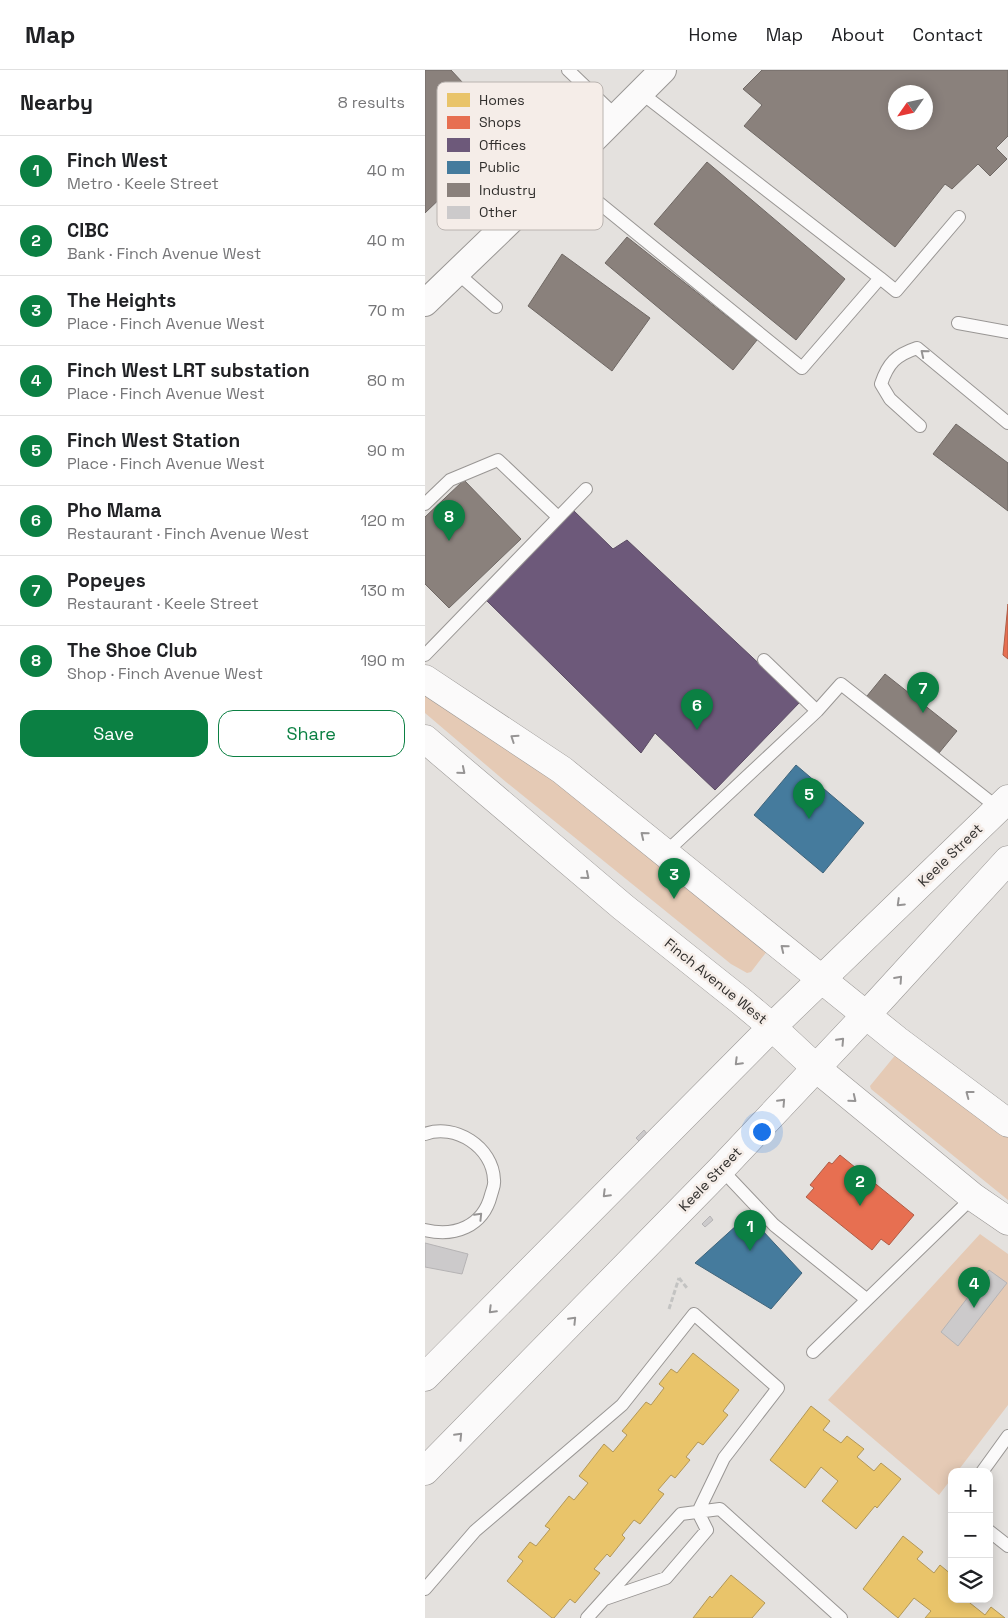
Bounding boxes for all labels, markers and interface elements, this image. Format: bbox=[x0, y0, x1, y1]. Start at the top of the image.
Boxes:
text: Map bbox=[25, 19, 75, 50]
text: Home bbox=[689, 23, 738, 46]
text: Map bbox=[766, 23, 803, 46]
text: About bbox=[831, 23, 885, 46]
text: Contact bbox=[913, 23, 983, 46]
legend bbox=[437, 82, 603, 230]
north arrow bbox=[888, 85, 933, 130]
text: Nearby bbox=[20, 89, 93, 116]
text: Homes bbox=[479, 91, 525, 109]
text: 8 results bbox=[338, 92, 405, 113]
text: Shops bbox=[479, 113, 521, 131]
text: Offices bbox=[479, 136, 526, 154]
text: Finch West bbox=[67, 148, 168, 173]
text: Public bbox=[479, 158, 520, 176]
text: 1 bbox=[32, 160, 40, 181]
text: 40 m bbox=[367, 160, 405, 181]
text: Metro · Keele Street bbox=[67, 173, 219, 194]
text: Industry bbox=[479, 181, 536, 199]
text: Other bbox=[479, 203, 517, 221]
text: CIBC bbox=[67, 218, 109, 243]
text: 2 bbox=[31, 230, 41, 251]
text: 40 m bbox=[367, 230, 405, 251]
text: Bank · Finch Avenue West bbox=[67, 243, 261, 264]
text: The Heights bbox=[67, 288, 176, 313]
text: 3 bbox=[31, 300, 41, 321]
text: 70 m bbox=[368, 300, 405, 321]
text: Place · Finch Avenue West bbox=[67, 313, 265, 334]
one-way arrow bbox=[921, 350, 930, 359]
text: Finch West LRT substation bbox=[67, 358, 310, 383]
text: 4 bbox=[31, 370, 41, 391]
text: 80 m bbox=[367, 370, 405, 391]
text: Place · Finch Avenue West bbox=[67, 383, 265, 404]
text: Finch West Station bbox=[67, 428, 240, 453]
text: 5 bbox=[31, 440, 41, 461]
text: 90 m bbox=[367, 440, 405, 461]
text: Place · Finch Avenue West bbox=[67, 453, 265, 474]
text: Pho Mama bbox=[67, 498, 162, 523]
pin: 8 bbox=[433, 500, 465, 541]
text: 6 bbox=[31, 510, 41, 531]
text: 120 m bbox=[361, 510, 405, 531]
text: Restaurant · Finch Avenue West bbox=[67, 523, 309, 544]
text: Popeyes bbox=[67, 568, 146, 593]
text: 7 bbox=[32, 580, 40, 601]
text: 130 m bbox=[361, 580, 405, 601]
text: Restaurant · Keele Street bbox=[67, 593, 259, 614]
text: The Shoe Club bbox=[67, 638, 197, 663]
text: 8 bbox=[31, 650, 41, 671]
text: 190 m bbox=[360, 650, 405, 671]
text: Shop · Finch Avenue West bbox=[67, 663, 263, 684]
pin: 7 bbox=[907, 672, 939, 713]
pin: 6 bbox=[681, 689, 713, 730]
button: Save bbox=[20, 710, 208, 757]
button: Share bbox=[218, 710, 405, 757]
one-way arrow bbox=[510, 735, 520, 744]
one-way arrow bbox=[456, 765, 465, 773]
pin: 5 bbox=[793, 778, 825, 819]
street label: Keele Street bbox=[914, 820, 986, 890]
one-way arrow bbox=[640, 832, 649, 841]
pin: 3 bbox=[658, 858, 690, 899]
one-way arrow bbox=[580, 870, 589, 879]
one-way arrow bbox=[897, 897, 906, 906]
street label: Finch Avenue West bbox=[661, 934, 771, 1028]
one-way arrow bbox=[781, 945, 790, 953]
one-way arrow bbox=[893, 975, 902, 984]
one-way arrow bbox=[835, 1038, 844, 1047]
one-way arrow bbox=[735, 1056, 744, 1065]
one-way arrow bbox=[965, 1091, 975, 1100]
one-way arrow bbox=[848, 1094, 857, 1103]
one-way arrow bbox=[776, 1099, 785, 1108]
your location bbox=[749, 1119, 775, 1145]
street label: Keele Street bbox=[675, 1143, 745, 1215]
pin: 2 bbox=[844, 1165, 876, 1206]
one-way arrow bbox=[603, 1189, 612, 1198]
pin: 1 bbox=[734, 1210, 766, 1251]
one-way arrow bbox=[473, 1213, 482, 1222]
pin: 4 bbox=[958, 1267, 990, 1308]
one-way arrow bbox=[489, 1304, 498, 1313]
one-way arrow bbox=[567, 1317, 576, 1326]
one-way arrow bbox=[453, 1433, 462, 1442]
map controls bbox=[948, 1468, 993, 1603]
button: + bbox=[948, 1468, 993, 1513]
button: − bbox=[948, 1513, 993, 1558]
button: layers bbox=[948, 1558, 993, 1603]

